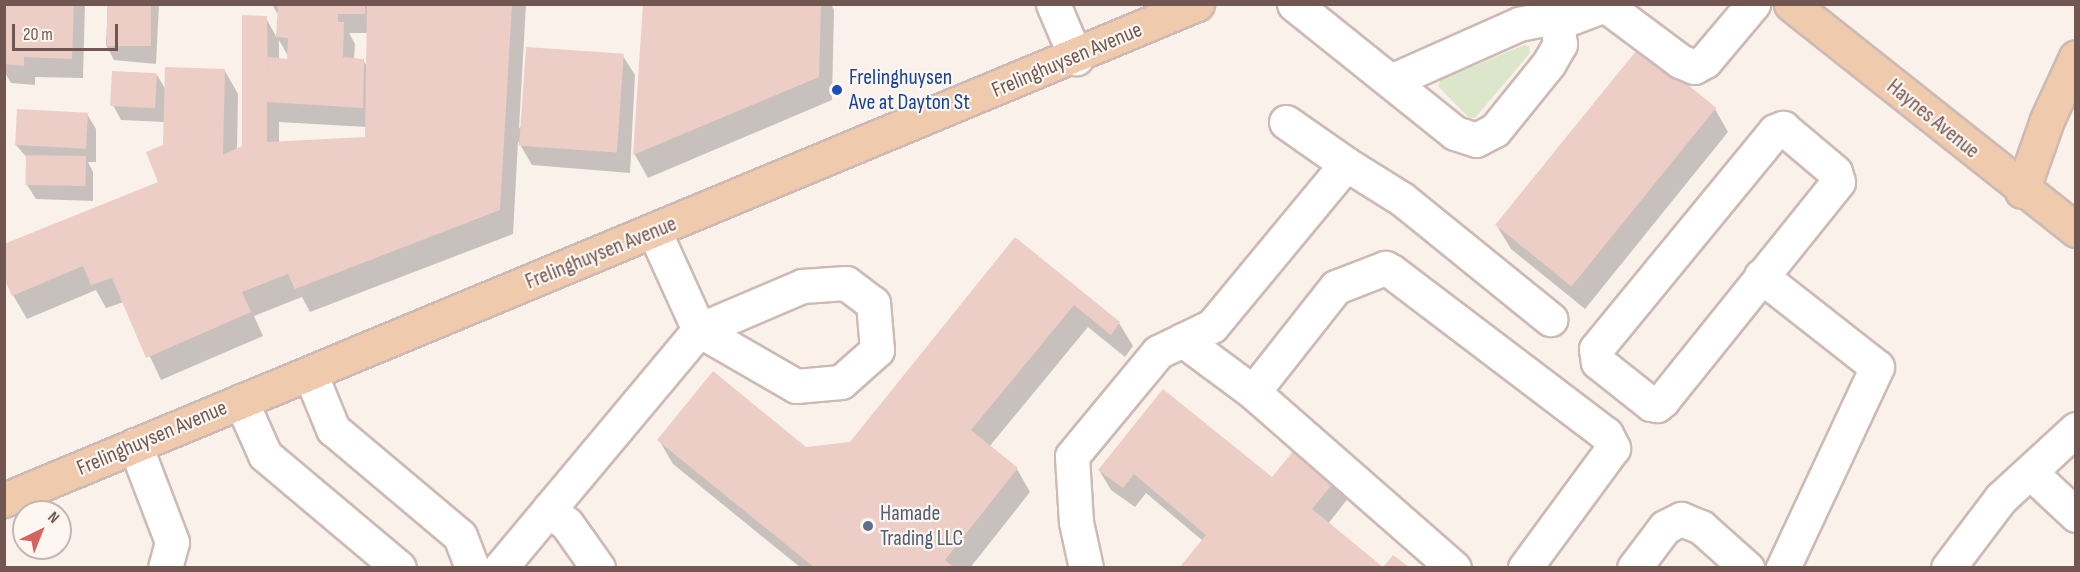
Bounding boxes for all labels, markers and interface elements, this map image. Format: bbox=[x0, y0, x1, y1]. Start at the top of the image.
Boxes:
scale bar bbox=[15, 12, 122, 50]
street label: Frelinghuysen Avenue bbox=[988, 16, 1146, 104]
text: 20 m bbox=[23, 24, 53, 45]
place label: Frelinghuysen Ave at Dayton St bbox=[849, 64, 970, 116]
street label: Haynes Avenue bbox=[1881, 74, 1985, 164]
marker: Frelinghuysen Ave at Dayton St bbox=[830, 83, 844, 97]
street label: Frelinghuysen Avenue bbox=[522, 211, 680, 295]
street label: Frelinghuysen Avenue bbox=[73, 394, 231, 482]
north arrow bbox=[12, 500, 72, 560]
place label: Hamade Trading LLC bbox=[880, 500, 963, 552]
text: N bbox=[44, 508, 63, 528]
marker: Hamade Trading LLC bbox=[861, 519, 875, 533]

